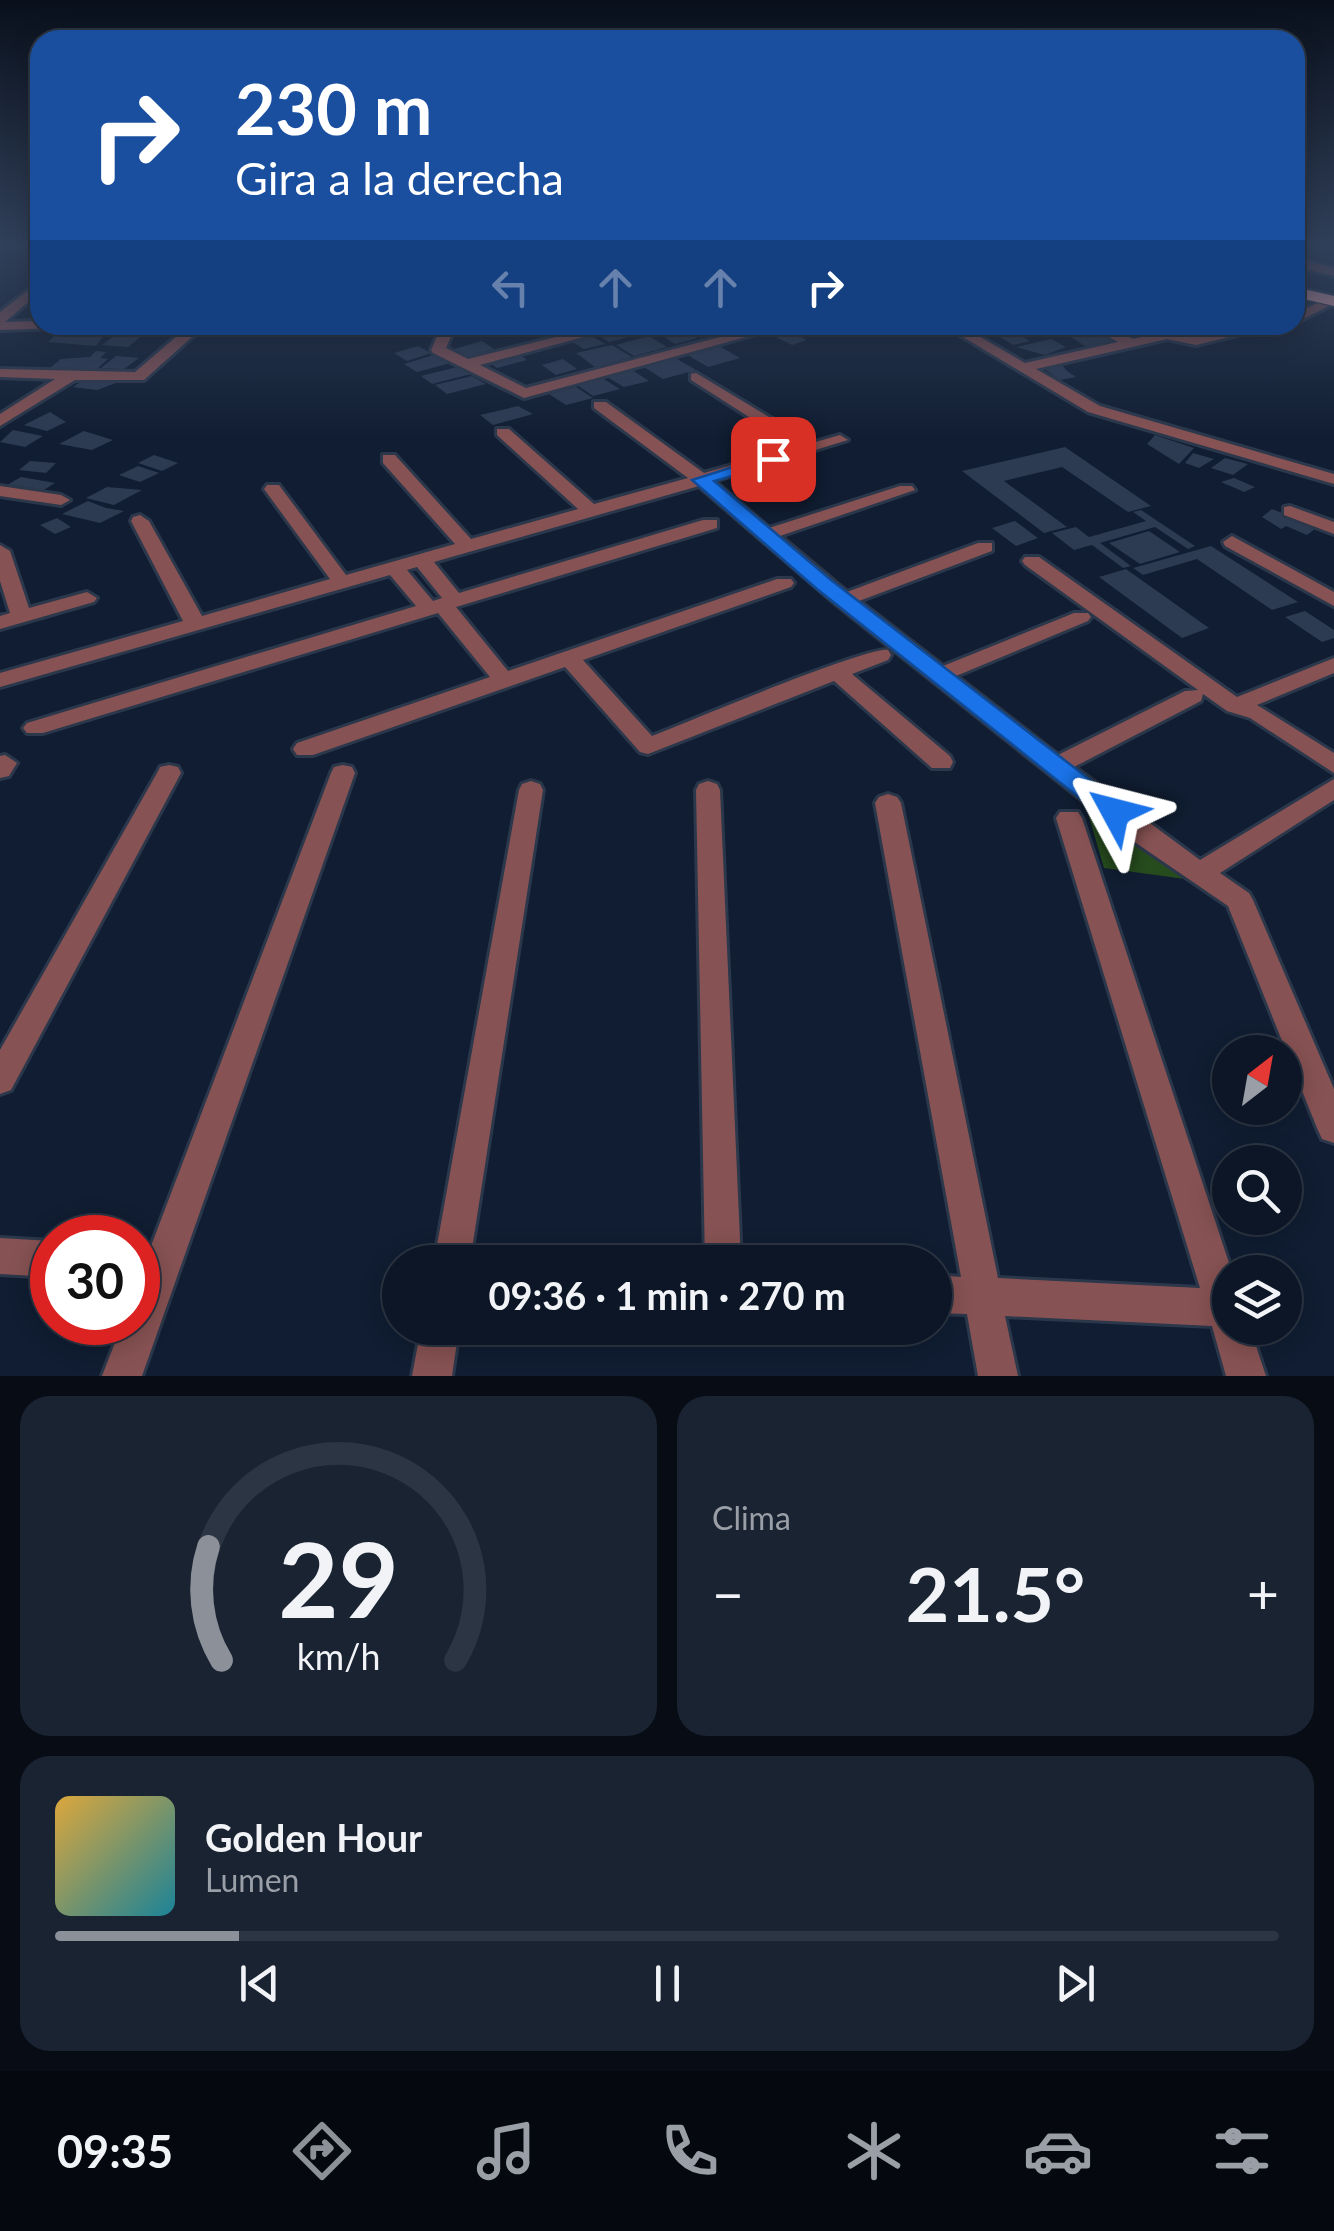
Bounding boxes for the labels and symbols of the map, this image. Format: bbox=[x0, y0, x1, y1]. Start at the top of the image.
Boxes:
pin bbox=[731, 417, 816, 502]
position arrow bbox=[1063, 760, 1167, 864]
north arrow bbox=[1212, 1035, 1302, 1125]
speed limit sign: 30 bbox=[30, 1215, 160, 1345]

